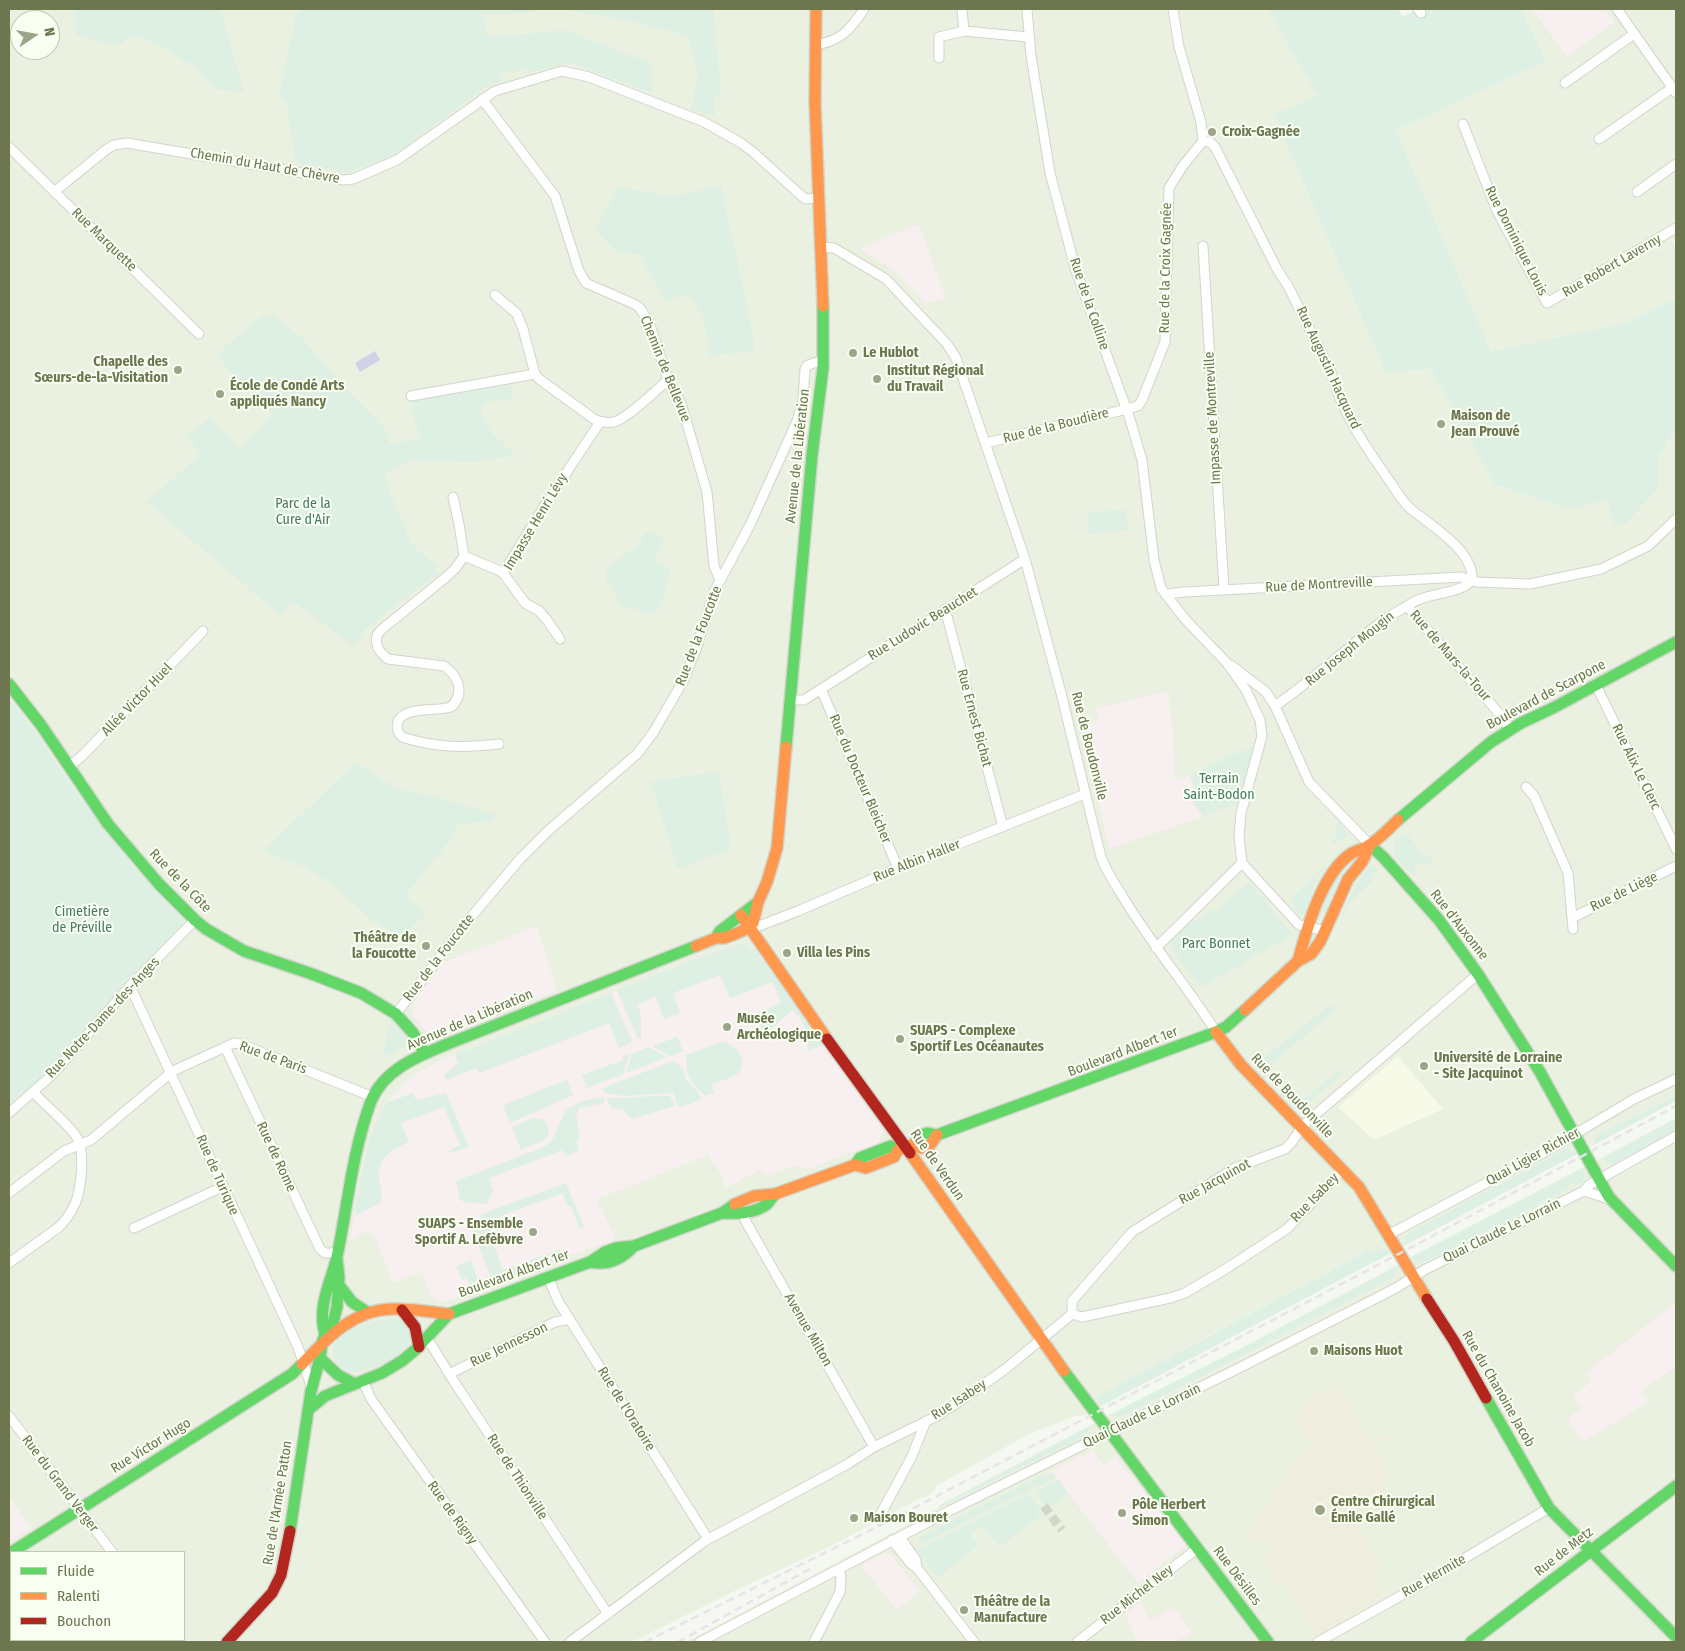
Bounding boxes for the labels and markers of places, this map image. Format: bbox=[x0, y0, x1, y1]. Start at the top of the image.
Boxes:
place label: Croix-Gagnée bbox=[1222, 124, 1300, 140]
marker: Croix-Gagnée bbox=[1206, 126, 1218, 138]
place label: Le Hublot bbox=[863, 345, 919, 361]
marker: Le Hublot bbox=[847, 347, 859, 359]
place label: Chapelle des Sœurs-de-la-Visitation bbox=[34, 354, 168, 387]
place label: Institut Régional du Travail bbox=[887, 363, 984, 396]
marker: Chapelle des Sœurs-de-la-Visitation bbox=[172, 364, 184, 376]
marker: Institut Régional du Travail bbox=[871, 373, 883, 385]
place label: École de Condé Arts appliqués Nancy bbox=[230, 378, 344, 411]
marker: École de Condé Arts appliqués Nancy bbox=[214, 388, 226, 400]
place label: Maison de Jean Prouvé bbox=[1451, 408, 1520, 441]
marker: Maison de Jean Prouvé bbox=[1435, 418, 1447, 430]
place label: Théâtre de la Foucotte bbox=[352, 930, 416, 962]
marker: Théâtre de la Foucotte bbox=[420, 940, 432, 952]
place label: Villa les Pins bbox=[797, 945, 870, 961]
marker: Villa les Pins bbox=[781, 947, 793, 959]
place label: Musée Archéologique bbox=[737, 1011, 821, 1044]
marker: Musée Archéologique bbox=[721, 1021, 733, 1033]
place label: SUAPS - Complexe Sportif Les Océanautes bbox=[910, 1023, 1044, 1056]
marker: SUAPS - Complexe Sportif Les Océanautes bbox=[894, 1033, 906, 1045]
place label: Université de Lorraine - Site Jacquinot bbox=[1434, 1050, 1562, 1082]
marker: Université de Lorraine - Site Jacquinot bbox=[1418, 1060, 1430, 1072]
place label: SUAPS - Ensemble Sportif A. Lefèbvre bbox=[415, 1216, 523, 1248]
marker: SUAPS - Ensemble Sportif A. Lefèbvre bbox=[527, 1226, 539, 1238]
place label: Maisons Huot bbox=[1324, 1343, 1403, 1359]
marker: Maisons Huot bbox=[1308, 1345, 1320, 1357]
place label: Centre Chirurgical Émile Gallé bbox=[1331, 1494, 1435, 1526]
place label: Pôle Herbert Simon bbox=[1132, 1497, 1206, 1530]
marker: Centre Chirurgical Émile Gallé bbox=[1313, 1503, 1327, 1517]
marker: Pôle Herbert Simon bbox=[1116, 1507, 1128, 1519]
place label: Maison Bouret bbox=[864, 1510, 948, 1526]
marker: Maison Bouret bbox=[848, 1512, 860, 1524]
place label: Théâtre de la Manufacture bbox=[974, 1594, 1050, 1626]
marker: Théâtre de la Manufacture bbox=[958, 1604, 970, 1616]

